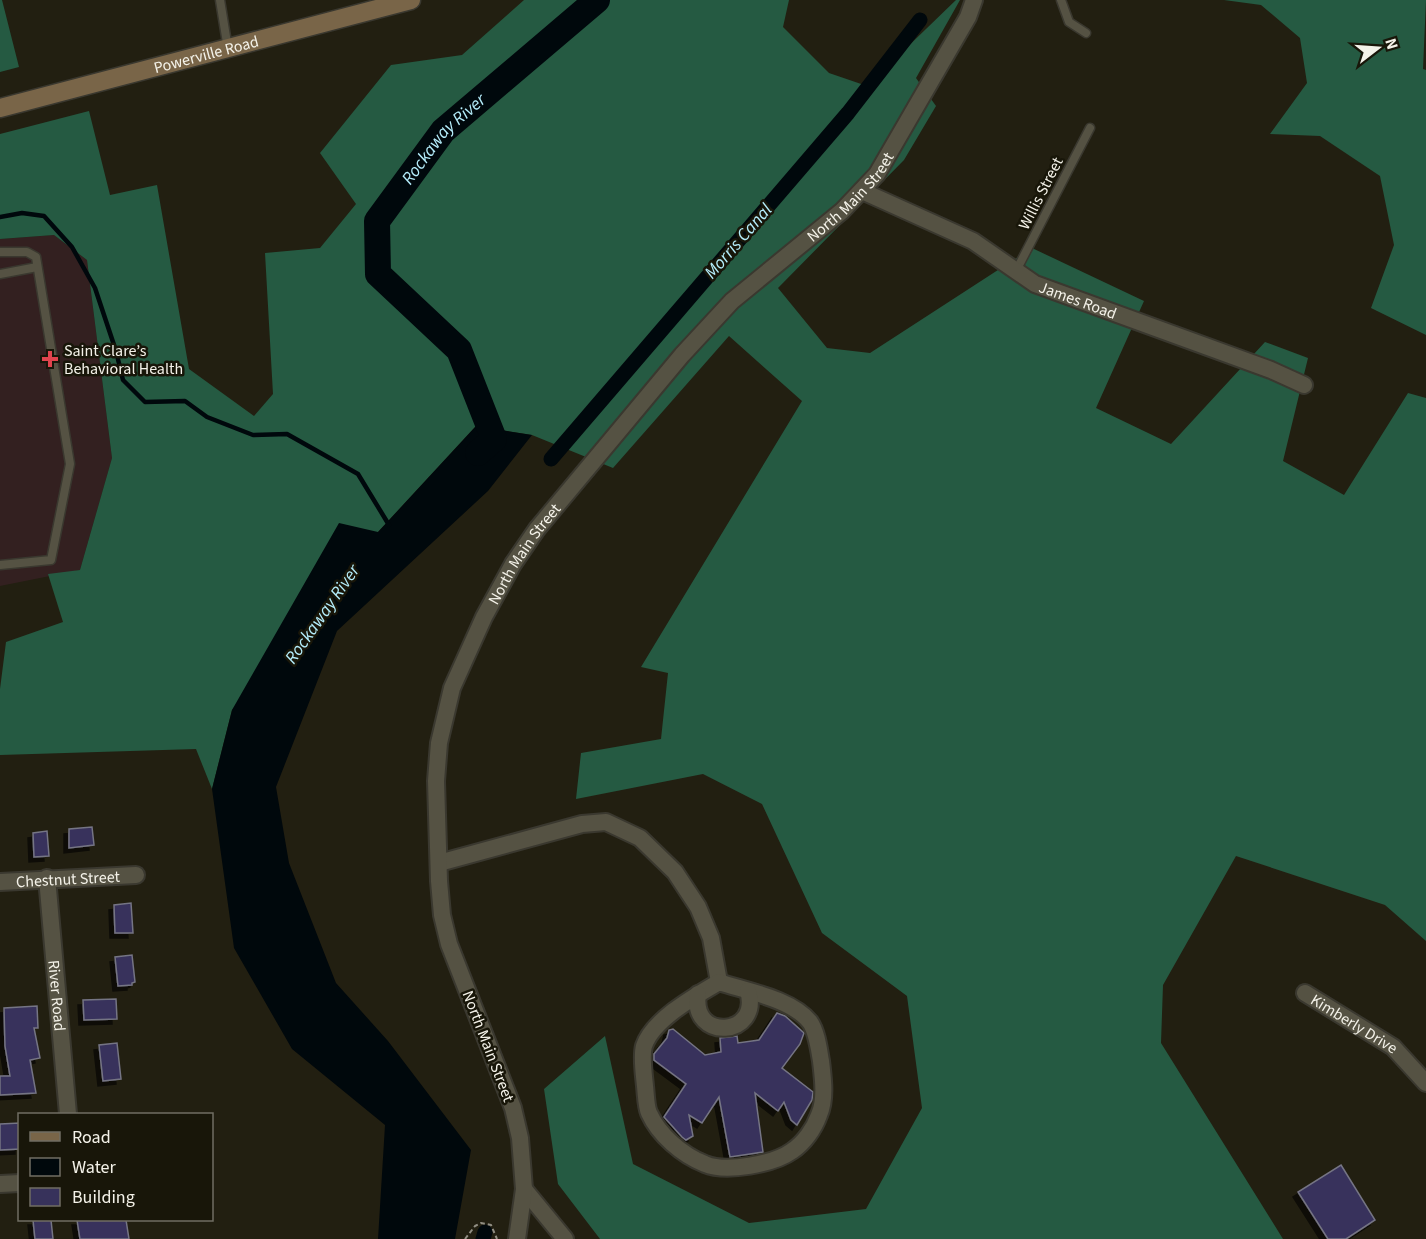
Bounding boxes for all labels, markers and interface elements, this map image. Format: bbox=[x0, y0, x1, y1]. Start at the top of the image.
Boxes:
north arrow bbox=[1348, 18, 1408, 78]
street label: Powerville Road bbox=[151, 30, 261, 79]
text: N bbox=[1379, 36, 1403, 52]
water label: Rockaway River bbox=[396, 87, 492, 190]
street label: North Main Street bbox=[802, 148, 900, 247]
street label: Willis Street bbox=[1013, 153, 1069, 233]
water label: Morris Canal bbox=[699, 198, 778, 284]
street label: James Road bbox=[1036, 276, 1120, 325]
place label: Saint Clare’s Behavioral Health bbox=[64, 340, 183, 380]
marker: Saint Clare’s Behavioral Health bbox=[41, 350, 59, 368]
street label: North Main Street bbox=[483, 498, 566, 609]
water label: Rockaway River bbox=[279, 559, 366, 669]
street label: Chestnut Street bbox=[16, 866, 121, 893]
street label: River Road bbox=[42, 959, 71, 1032]
street label: North Main Street bbox=[457, 988, 520, 1106]
street label: Kimberly Drive bbox=[1306, 989, 1402, 1059]
legend bbox=[18, 1113, 213, 1221]
text: Road bbox=[72, 1125, 111, 1150]
text: Water bbox=[72, 1155, 116, 1180]
text: Building bbox=[72, 1185, 135, 1210]

